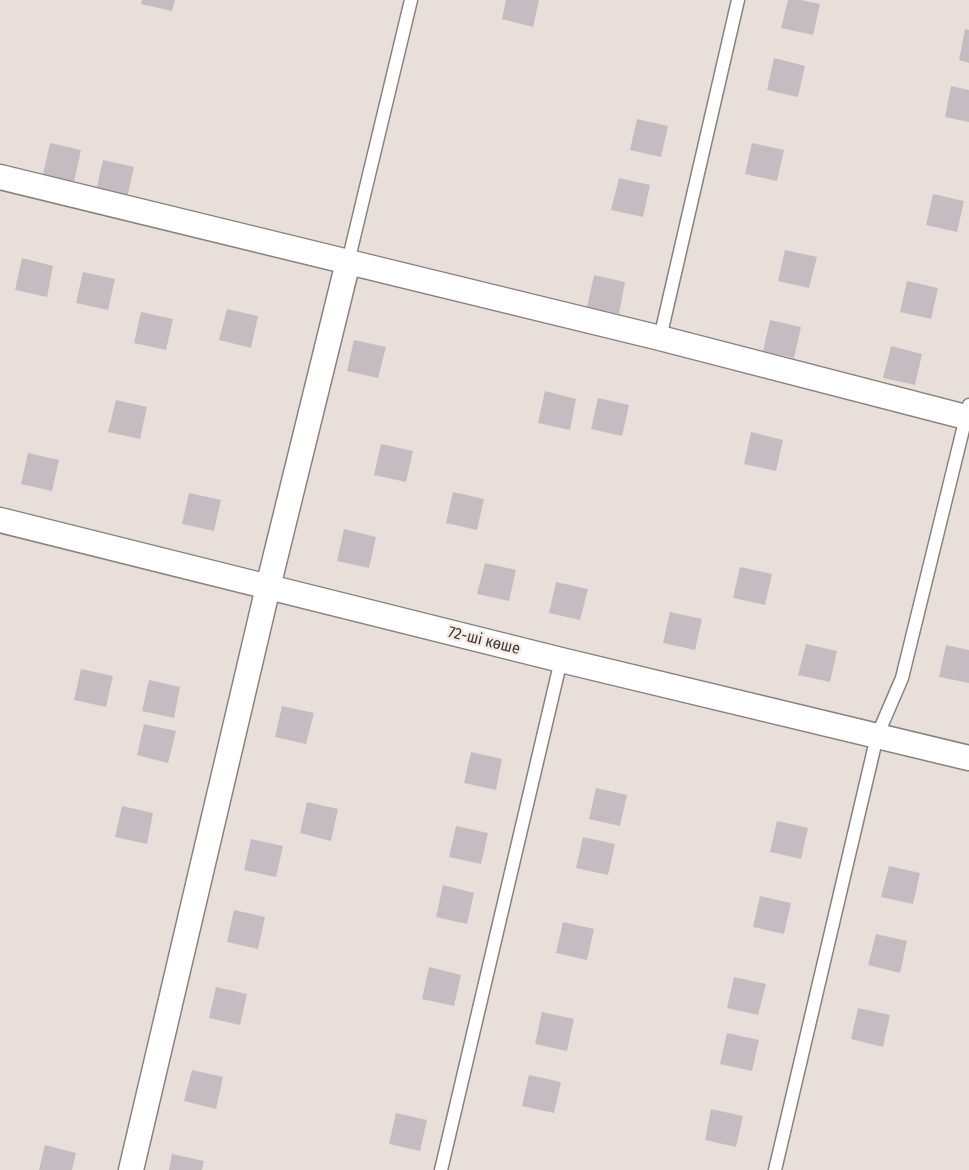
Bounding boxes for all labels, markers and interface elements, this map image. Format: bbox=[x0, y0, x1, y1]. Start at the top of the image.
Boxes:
street label: 72-ші көше bbox=[446, 623, 522, 659]

